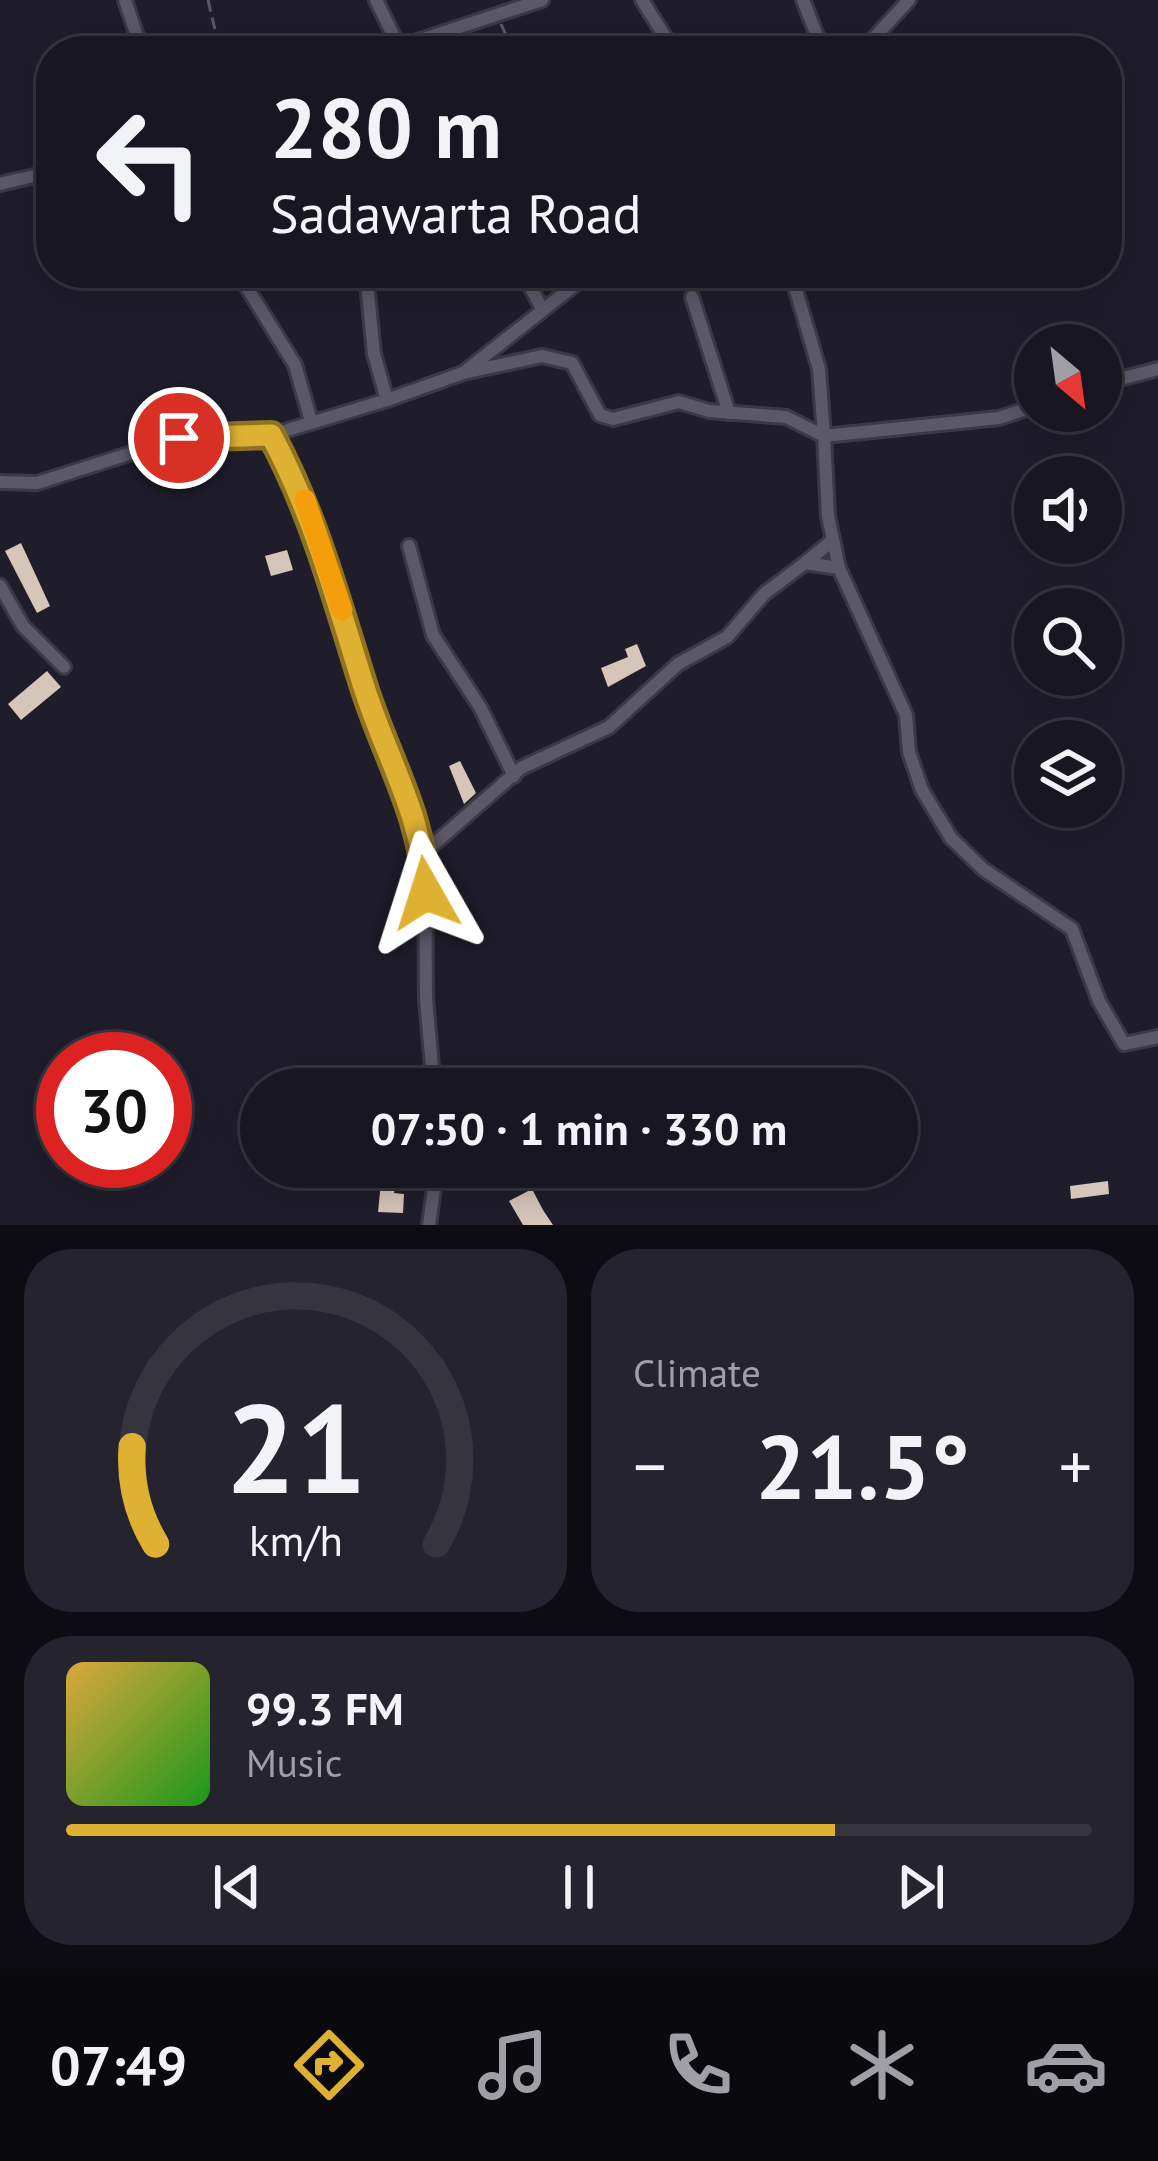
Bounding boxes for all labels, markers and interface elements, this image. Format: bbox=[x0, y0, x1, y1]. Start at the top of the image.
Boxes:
text: 280 m bbox=[270, 72, 502, 181]
icon: left bbox=[72, 84, 228, 240]
text: Sadawarta Road bbox=[270, 178, 642, 248]
north arrow bbox=[1014, 324, 1122, 432]
map controls bbox=[1014, 324, 1122, 828]
pin bbox=[128, 387, 230, 489]
icon: arrive bbox=[146, 405, 212, 471]
button: sound bbox=[1014, 456, 1122, 564]
button: search bbox=[1014, 588, 1122, 696]
button: layers bbox=[1014, 720, 1122, 828]
position arrow bbox=[363, 830, 489, 956]
speed limit sign: 30 bbox=[36, 1032, 192, 1188]
text: 07:50 · 1 min · 330 m bbox=[371, 1099, 787, 1157]
text: Climate bbox=[633, 1347, 761, 1398]
text: 21 bbox=[225, 1366, 366, 1527]
text: 21.5° bbox=[755, 1407, 970, 1524]
text: − bbox=[633, 1423, 666, 1508]
text: + bbox=[1059, 1423, 1092, 1508]
text: km/h bbox=[248, 1511, 343, 1567]
text: 99.3 FM bbox=[246, 1679, 404, 1737]
text: Music bbox=[246, 1737, 342, 1788]
icon: previous bbox=[204, 1854, 270, 1920]
icon: pause bbox=[546, 1854, 612, 1920]
icon: next bbox=[888, 1854, 954, 1920]
icon: directions bbox=[287, 2023, 371, 2107]
icon: music bbox=[471, 2023, 555, 2107]
icon: phone bbox=[656, 2023, 740, 2107]
icon: climate bbox=[840, 2023, 924, 2107]
icon: car bbox=[1024, 2023, 1108, 2107]
text: 07:49 bbox=[50, 2030, 187, 2100]

